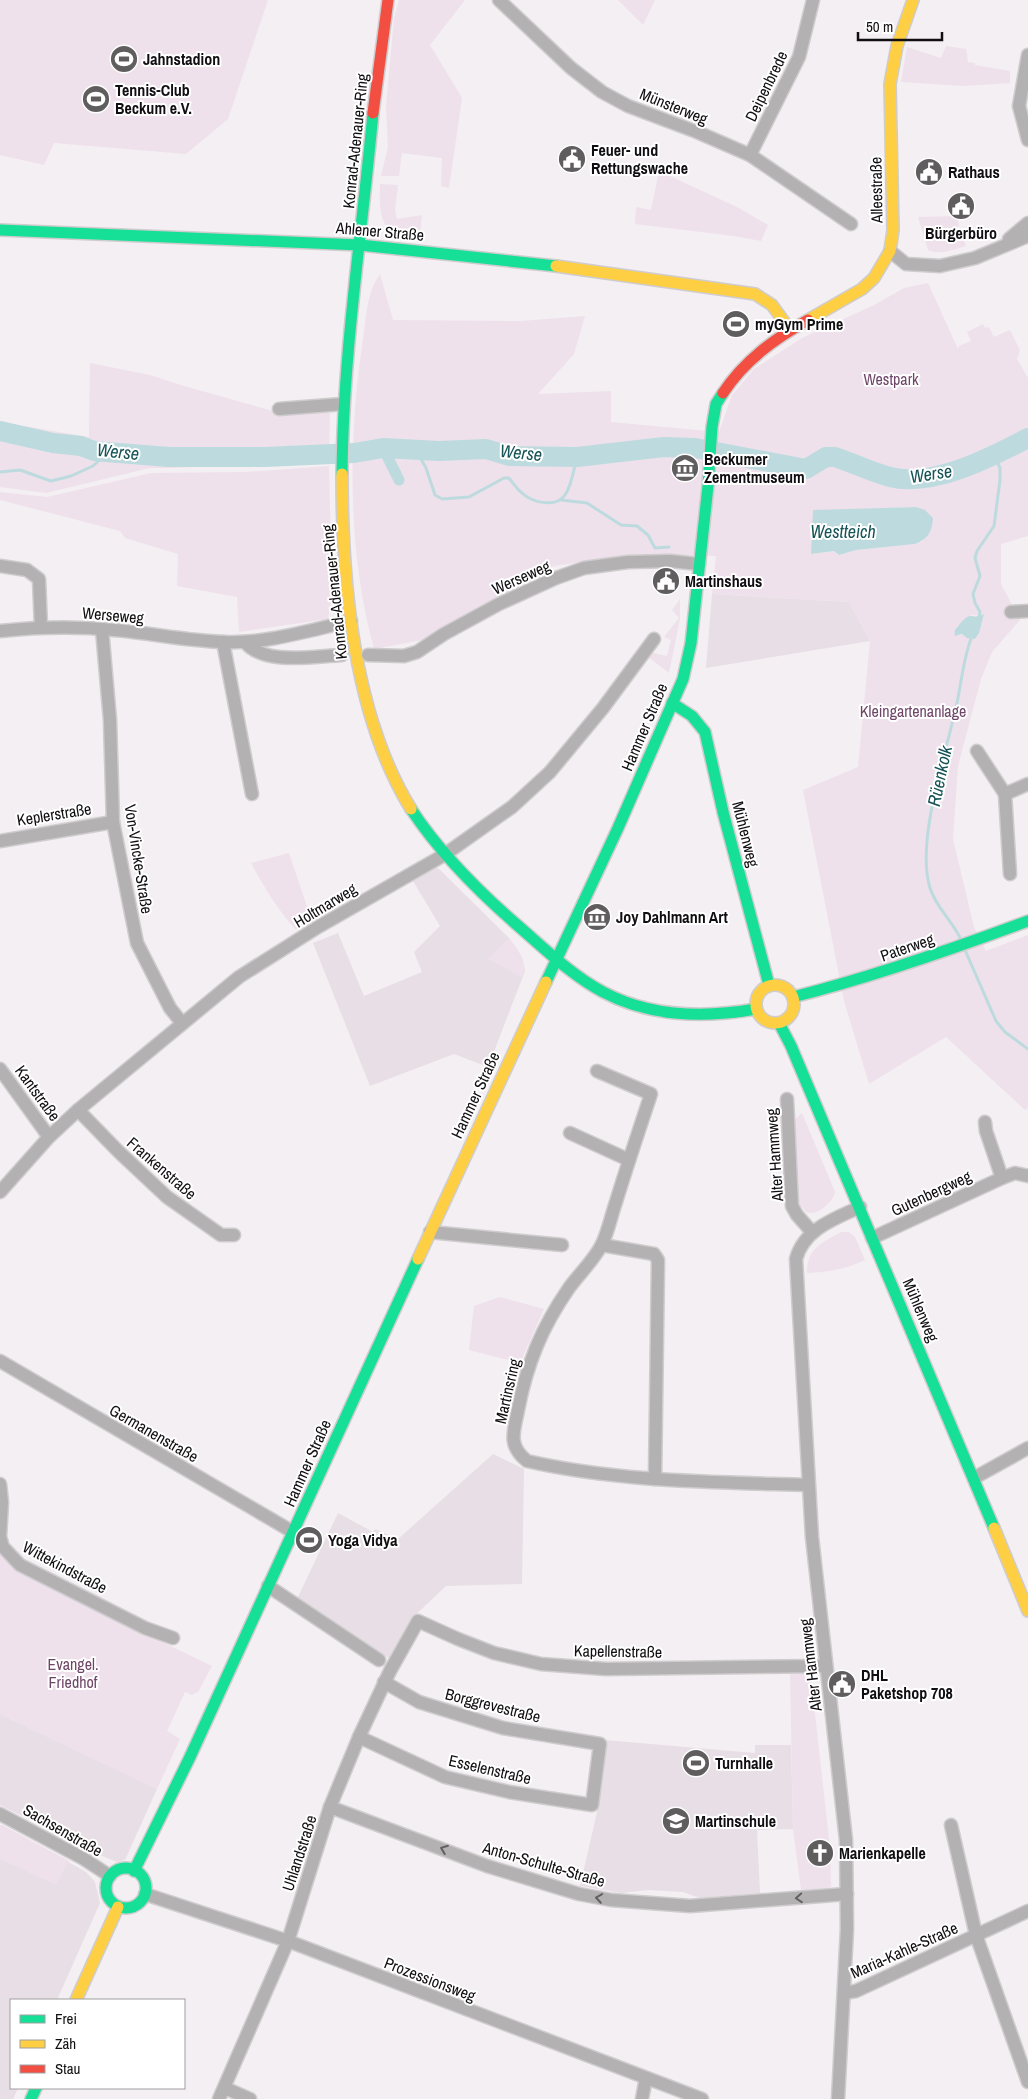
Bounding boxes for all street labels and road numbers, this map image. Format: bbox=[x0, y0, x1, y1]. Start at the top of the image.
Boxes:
street label: Deipenbrede bbox=[739, 47, 793, 125]
street label: Konrad-Adenauer-Ring bbox=[337, 72, 373, 210]
street label: Münsterweg bbox=[637, 82, 712, 130]
street label: Alleestraße bbox=[864, 157, 888, 224]
street label: Ahlener Straße bbox=[334, 216, 425, 246]
street label: Konrad-Adenauer-Ring bbox=[316, 523, 352, 661]
street label: Werseweg bbox=[488, 554, 554, 600]
street label: Werseweg bbox=[81, 601, 145, 629]
street label: Hammer Straße bbox=[616, 680, 672, 774]
street label: Keplerstraße bbox=[15, 797, 93, 831]
street label: Mühlenweg bbox=[727, 799, 765, 870]
street label: Von-Vincke-Straße bbox=[119, 803, 159, 915]
street label: Holtmarweg bbox=[289, 877, 361, 932]
street label: Paterweg bbox=[877, 927, 937, 966]
street label: Hammer Straße bbox=[445, 1048, 505, 1142]
street label: Kantstraße bbox=[10, 1061, 66, 1125]
street label: Alter Hammweg bbox=[760, 1107, 788, 1203]
street label: Frankenstraße bbox=[123, 1132, 201, 1204]
street label: Gutenbergweg bbox=[887, 1165, 975, 1221]
street label: Mühlenweg bbox=[898, 1275, 945, 1346]
street label: Martinsring bbox=[489, 1356, 525, 1426]
street label: Germanenstraße bbox=[106, 1399, 202, 1467]
street label: Hammer Straße bbox=[278, 1416, 336, 1510]
street label: Wittekindstraße bbox=[19, 1536, 111, 1598]
street label: Alter Hammweg bbox=[793, 1617, 827, 1714]
street label: Kapellenstraße bbox=[574, 1639, 662, 1663]
street label: Borggrevestraße bbox=[443, 1683, 543, 1727]
street label: Esselenstraße bbox=[447, 1749, 533, 1789]
street label: Sachsenstraße bbox=[19, 1798, 107, 1862]
street label: Uhlandstraße bbox=[276, 1812, 322, 1894]
street label: Anton-Schulte-Straße bbox=[479, 1836, 608, 1892]
street label: Maria-Kahle-Straße bbox=[847, 1917, 961, 1983]
street label: Prozessionsweg bbox=[381, 1951, 480, 2007]

